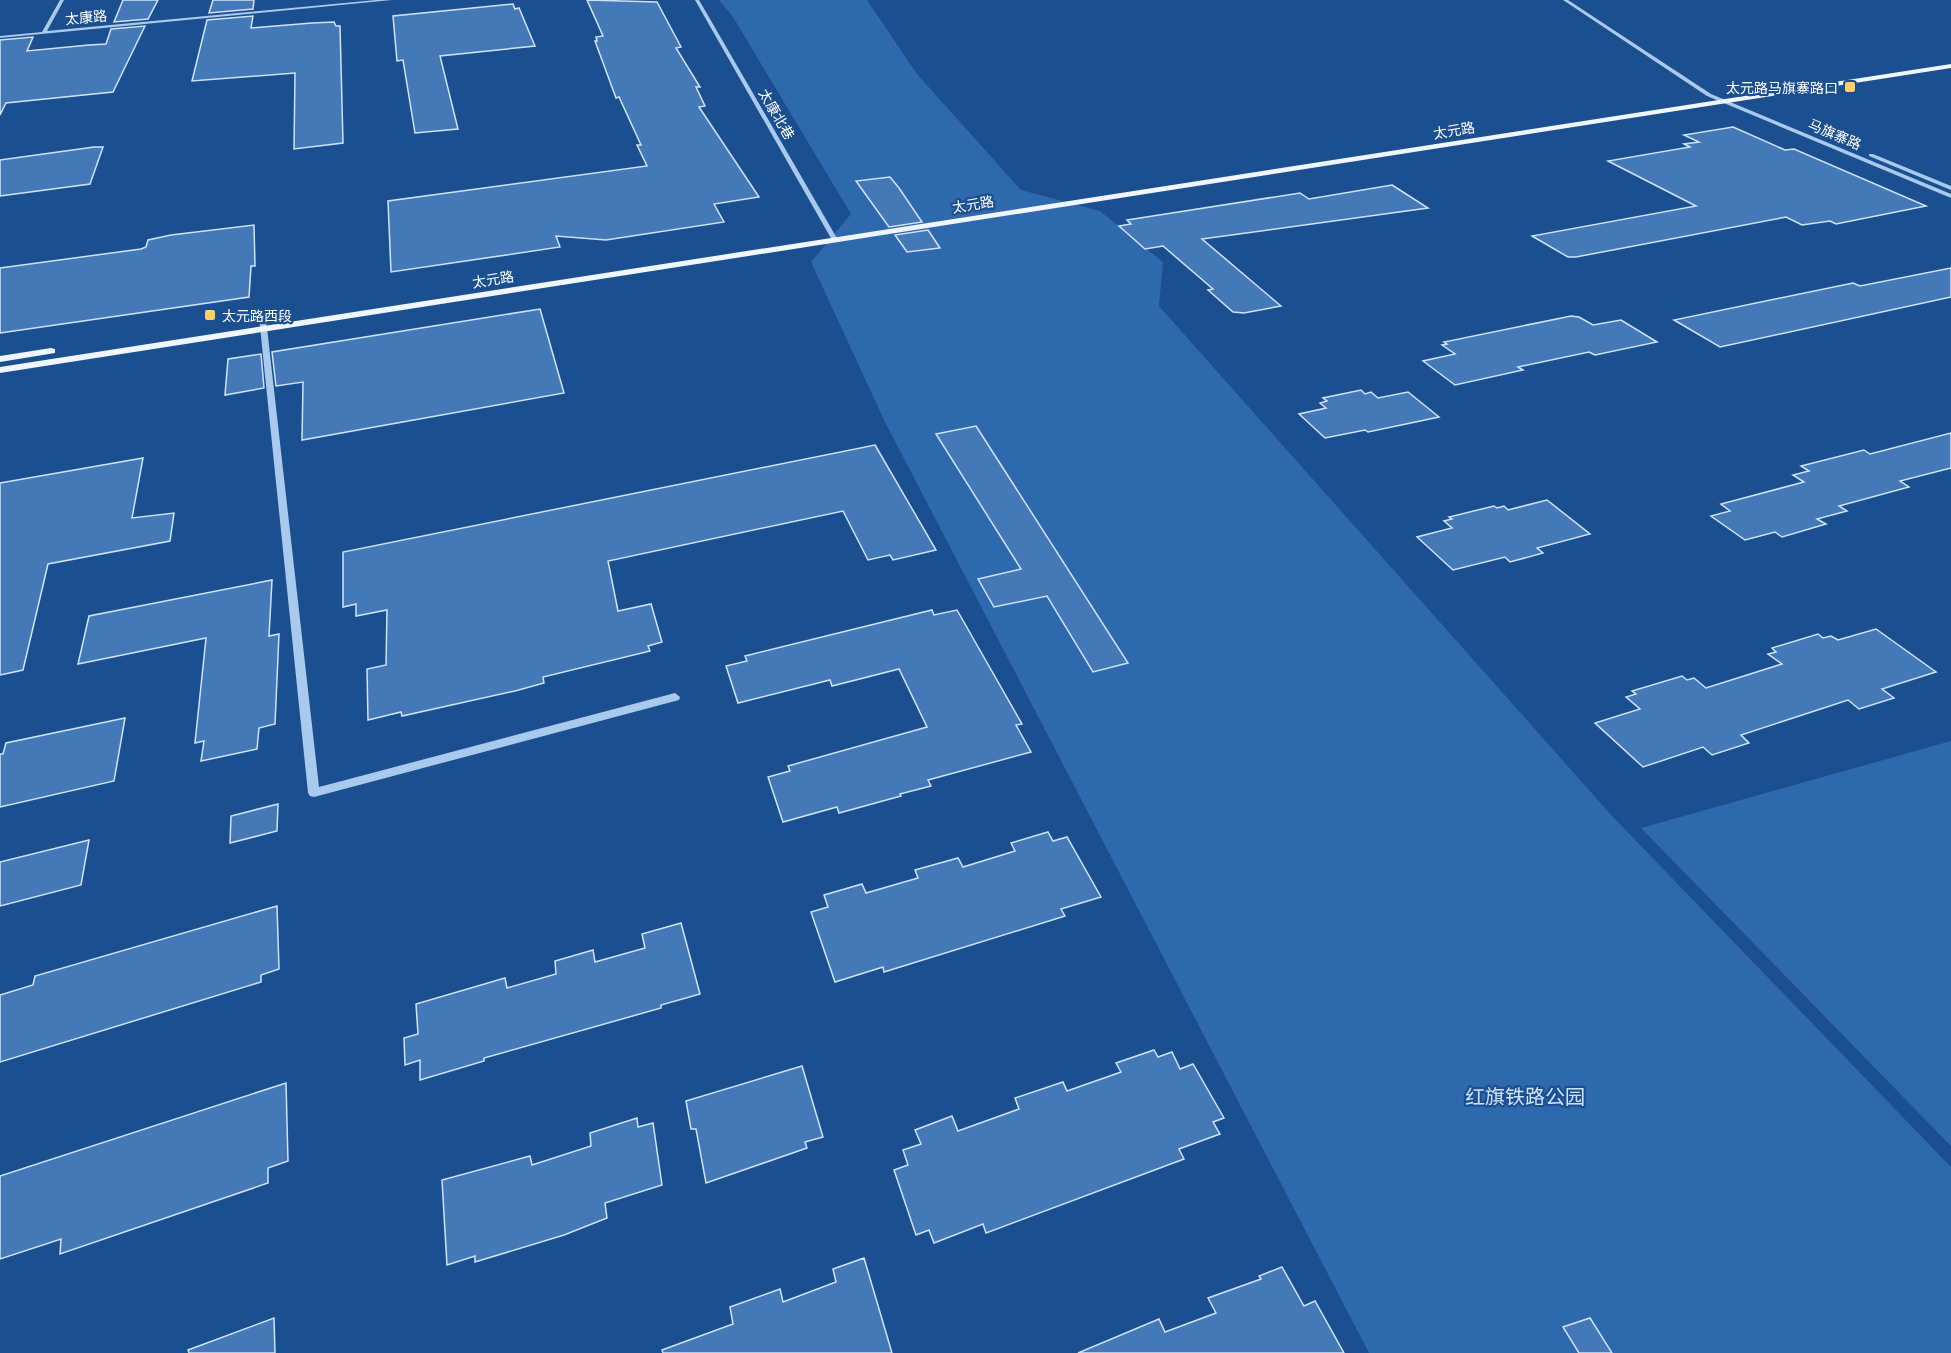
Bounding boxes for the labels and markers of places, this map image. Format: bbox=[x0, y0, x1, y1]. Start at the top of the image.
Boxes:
place label: 太元路马旗寨路口 bbox=[1726, 79, 1838, 96]
marker: 太元路马旗寨路口 bbox=[1843, 80, 1857, 94]
place label: 太元路西段 bbox=[222, 307, 292, 324]
marker: 太元路西段 bbox=[203, 308, 217, 322]

